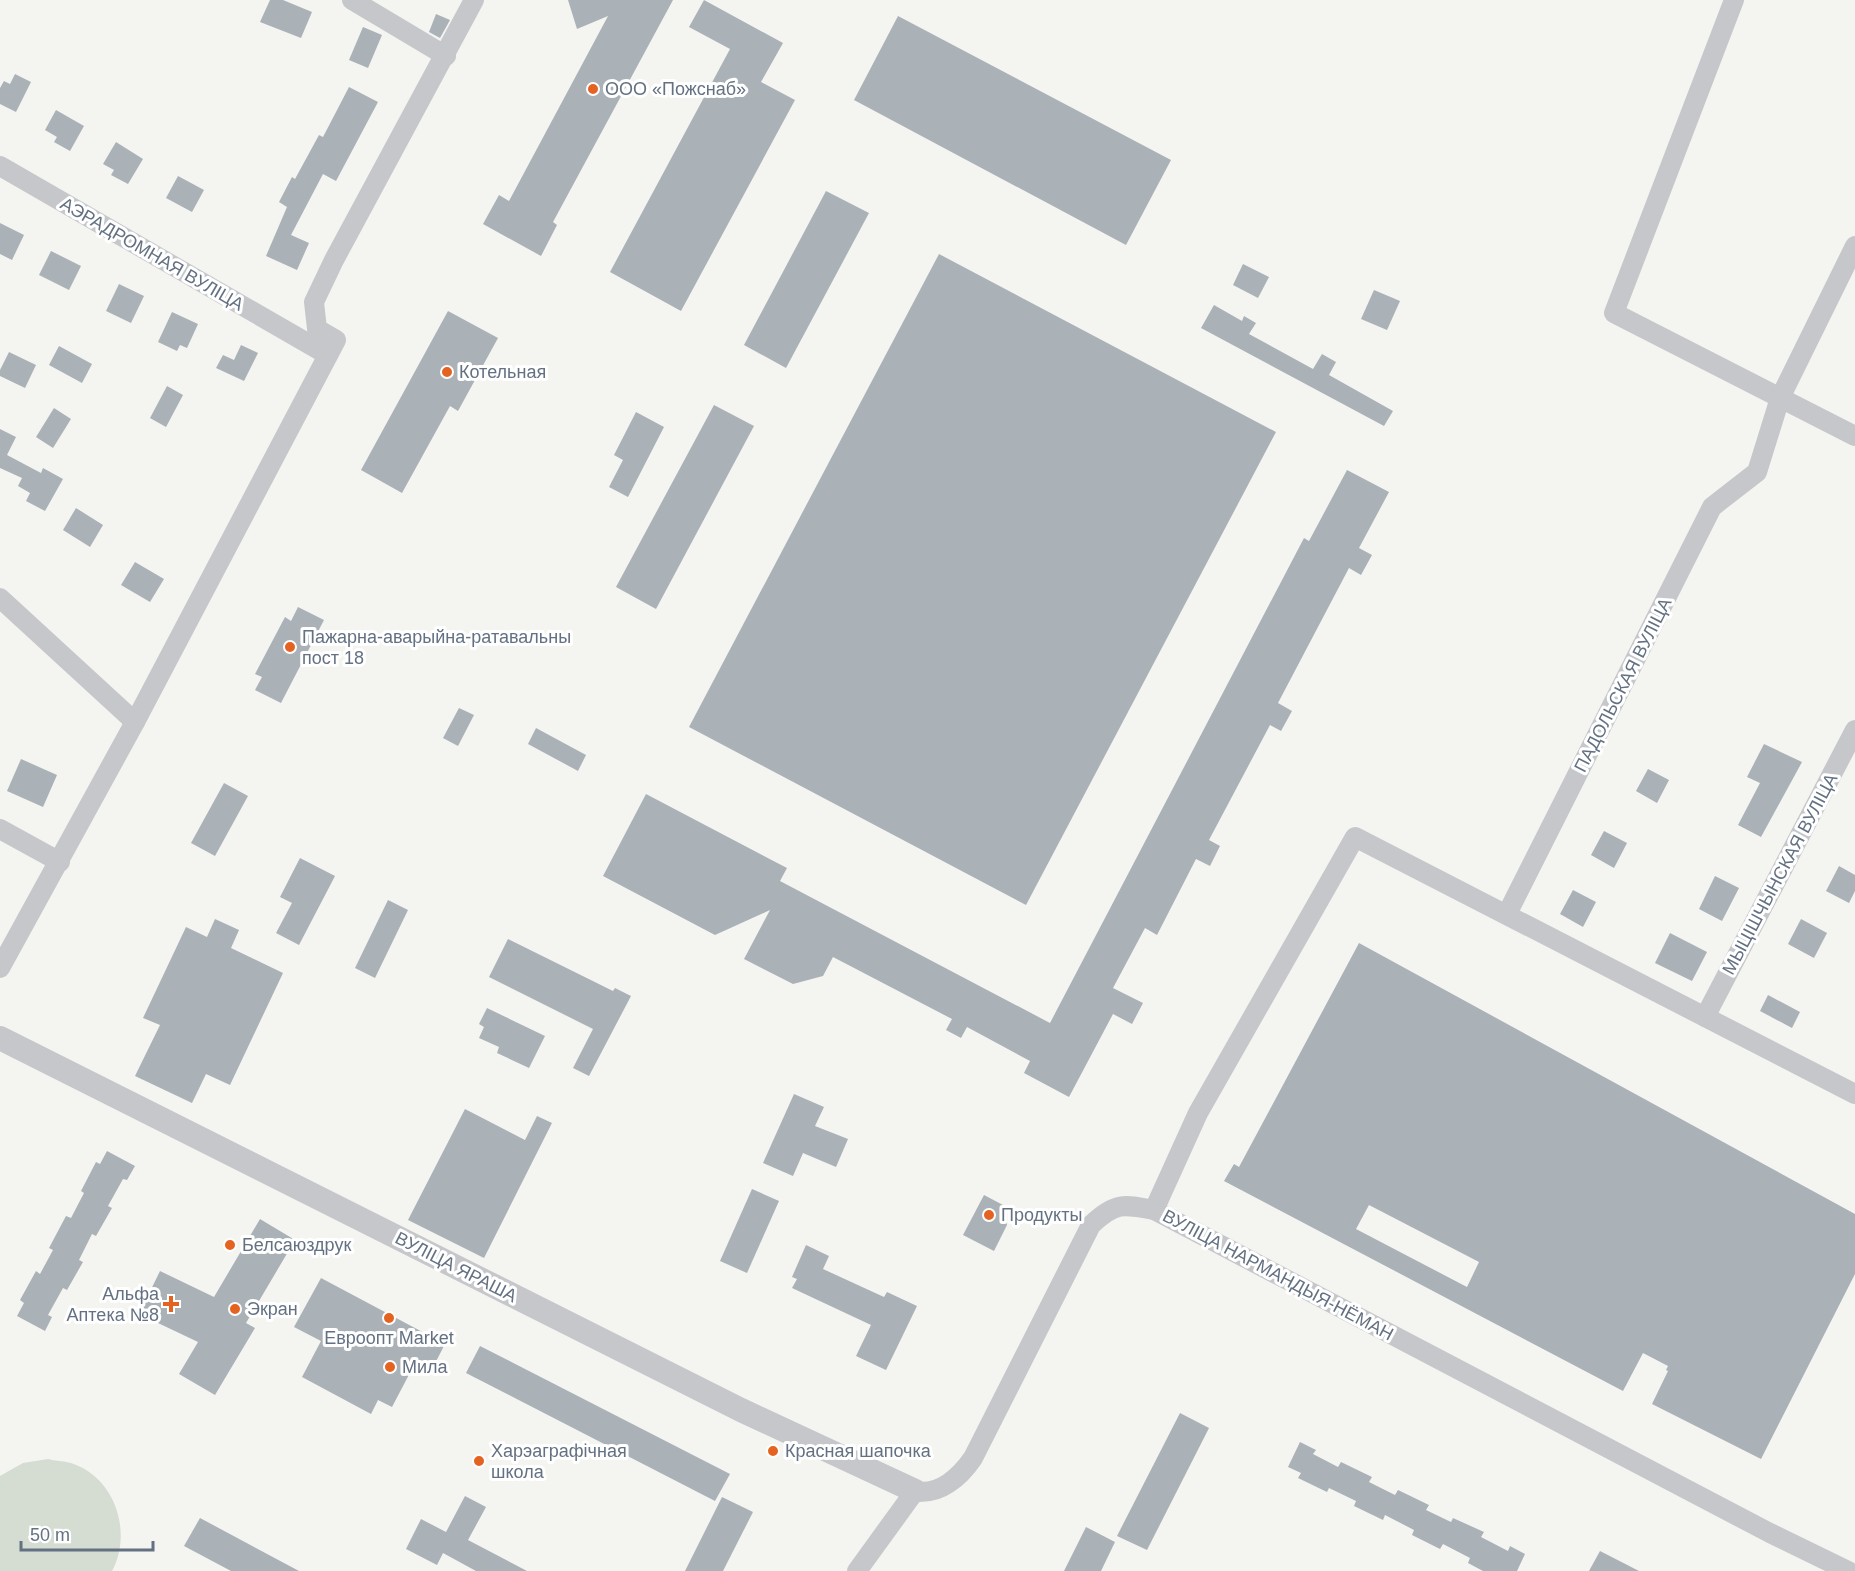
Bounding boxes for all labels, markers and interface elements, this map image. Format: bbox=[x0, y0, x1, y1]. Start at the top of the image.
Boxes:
place label: ООО «Пожснаб» bbox=[605, 79, 746, 99]
marker: ООО «Пожснаб» bbox=[586, 82, 600, 96]
street label: АЭРАДРОМНАЯ ВУЛІЦА bbox=[57, 193, 247, 315]
place label: Котельная bbox=[459, 362, 546, 382]
marker: Котельная bbox=[440, 365, 454, 379]
street label: ПАДОЛЬСКАЯ ВУЛІЦА bbox=[1570, 595, 1676, 775]
place label: Пажарна-аварыйна-ратавальны пост 18 bbox=[302, 627, 571, 668]
marker: Пажарна-аварыйна-ратавальны пост 18 bbox=[283, 640, 297, 654]
street label: МЫЦІШЧЫНСКАЯ ВУЛІЦА bbox=[1718, 770, 1842, 978]
place label: Продукты bbox=[1001, 1205, 1082, 1225]
street label: ВУЛІЦА НАРМАНДЫЯ-НЁМАН bbox=[1159, 1206, 1397, 1344]
marker: Продукты bbox=[982, 1208, 996, 1222]
street label: ВУЛІЦА ЯРАША bbox=[392, 1228, 520, 1306]
place label: Белсаюздрук bbox=[242, 1235, 351, 1255]
marker: Белсаюздрук bbox=[223, 1238, 237, 1252]
place label: Альфа Аптека №8 bbox=[67, 1284, 160, 1325]
marker: Альфа Аптека №8 bbox=[164, 1297, 178, 1311]
place label: Экран bbox=[247, 1299, 298, 1319]
marker: Экран bbox=[228, 1302, 242, 1316]
marker: Евроопт Market bbox=[382, 1311, 396, 1325]
place label: Евроопт Market bbox=[324, 1328, 454, 1348]
place label: Мила bbox=[402, 1357, 449, 1377]
marker: Мила bbox=[383, 1360, 397, 1374]
place label: Харэаграфічная школа bbox=[491, 1441, 627, 1482]
place label: Красная шапочка bbox=[785, 1441, 932, 1461]
marker: Красная шапочка bbox=[766, 1444, 780, 1458]
marker: Харэаграфічная школа bbox=[472, 1454, 486, 1468]
scale bar bbox=[21, 1514, 153, 1552]
text: 50 m bbox=[30, 1525, 70, 1545]

